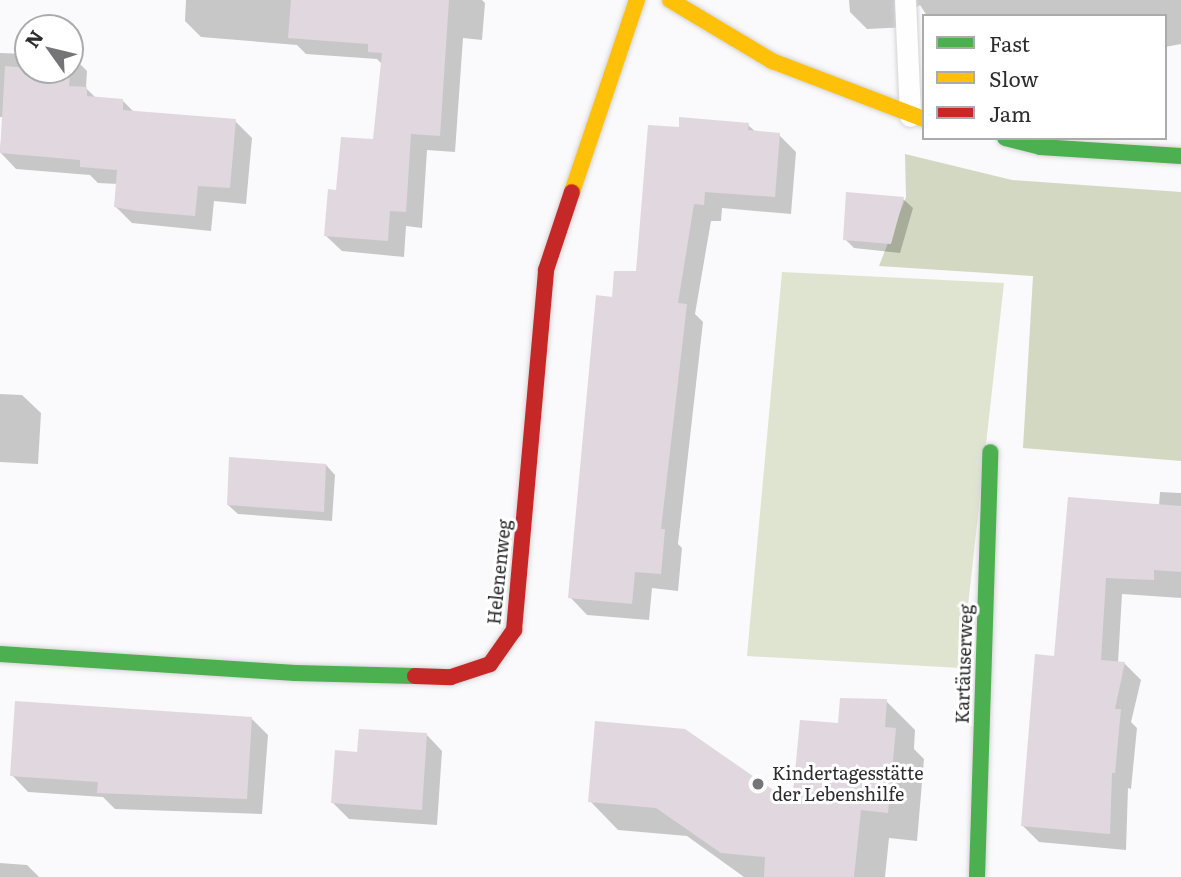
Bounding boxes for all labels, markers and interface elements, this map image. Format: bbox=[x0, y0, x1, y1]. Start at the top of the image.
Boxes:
north arrow bbox=[14, 14, 84, 84]
legend bbox=[922, 14, 1167, 140]
text: N bbox=[17, 24, 49, 53]
text: Fast bbox=[989, 27, 1030, 58]
text: Slow bbox=[989, 62, 1039, 93]
text: Jam bbox=[989, 97, 1031, 128]
street label: Helenenweg bbox=[483, 518, 515, 626]
street label: Kartäuserweg bbox=[951, 604, 977, 724]
place label: Kindertagesstätte der Lebenshilfe bbox=[772, 763, 924, 806]
marker: Kindertagesstätte der Lebenshilfe bbox=[750, 776, 766, 792]

